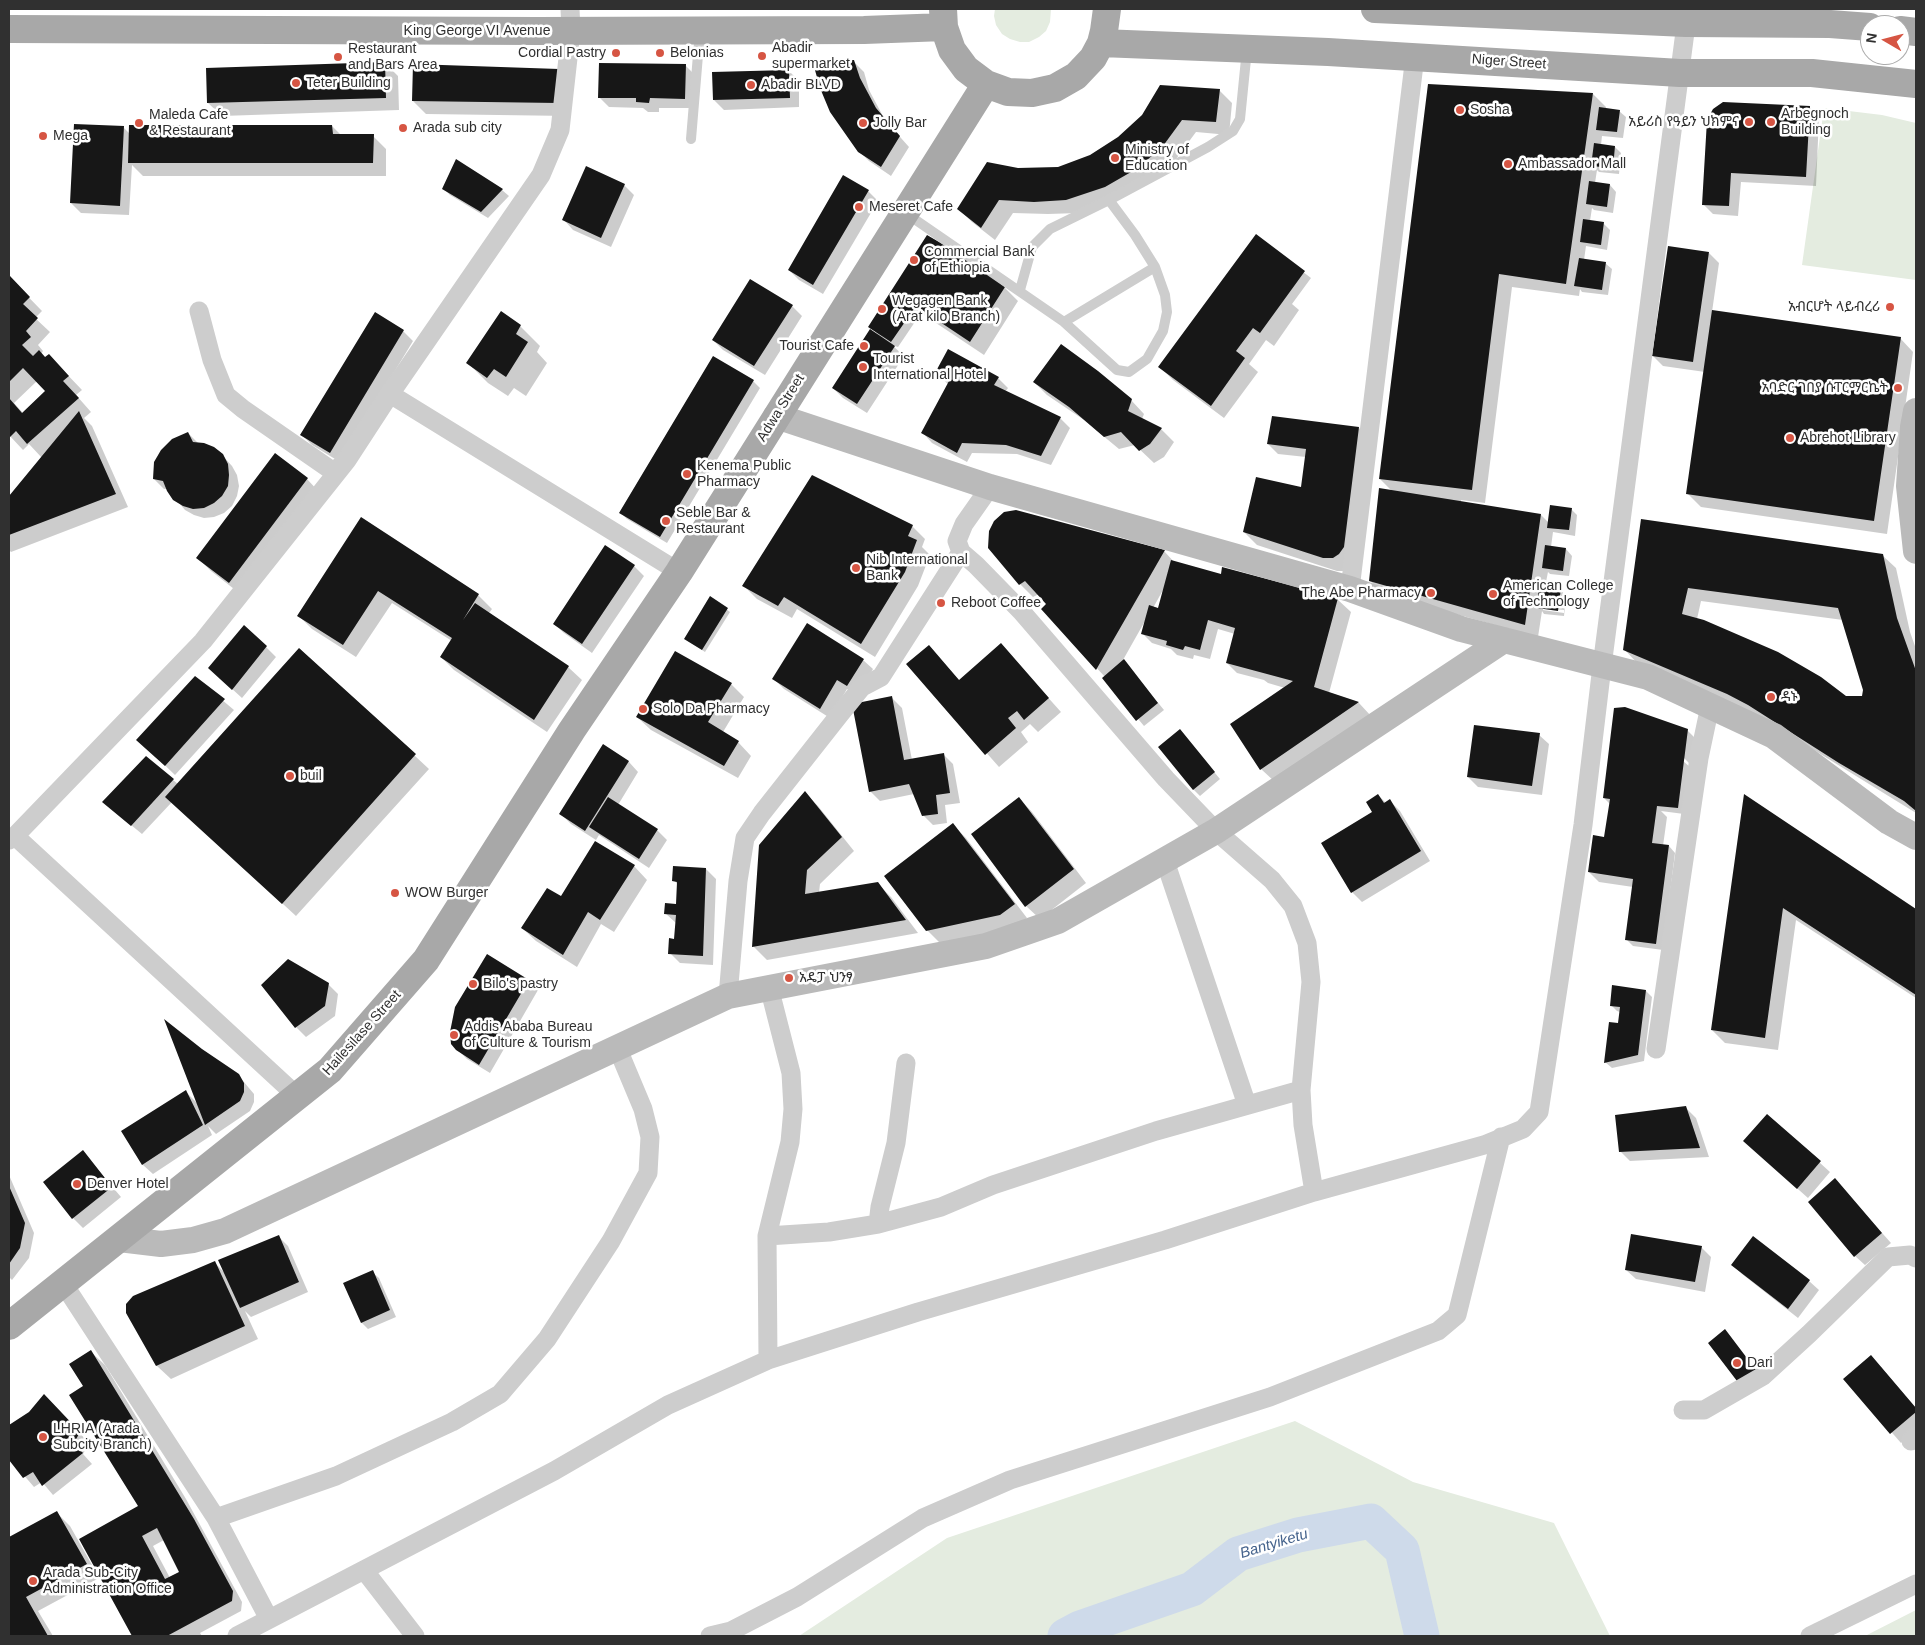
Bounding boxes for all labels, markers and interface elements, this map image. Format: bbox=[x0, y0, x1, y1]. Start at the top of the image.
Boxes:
north arrow bbox=[1860, 15, 1910, 65]
street label: King George VI Avenue bbox=[404, 23, 550, 39]
text: N bbox=[1863, 32, 1880, 44]
place label: Abadir supermarket bbox=[772, 40, 850, 72]
place label: Restaurant and Bars Area bbox=[348, 41, 437, 74]
place label: Cordial Pastry bbox=[518, 45, 606, 61]
place label: Belonias bbox=[670, 45, 724, 61]
marker: Cordial Pastry bbox=[610, 47, 622, 59]
marker: Belonias bbox=[654, 47, 666, 59]
marker: Abadir supermarket bbox=[756, 50, 768, 62]
marker: Restaurant and Bars Area bbox=[332, 51, 344, 63]
street label: Niger Street bbox=[1471, 51, 1547, 73]
place label: Teter Building bbox=[306, 75, 391, 91]
marker: Teter Building bbox=[290, 77, 302, 89]
place label: Abadir BLVD bbox=[761, 77, 841, 93]
marker: Abadir BLVD bbox=[745, 79, 757, 91]
place label: Sosha bbox=[1470, 102, 1510, 118]
marker: Sosha bbox=[1454, 104, 1466, 116]
place label: Arbegnoch Building bbox=[1781, 106, 1849, 138]
place label: Maleda Cafe & Restaurant bbox=[149, 107, 231, 140]
place label: አይሪስ የዓይን ህክምና bbox=[1628, 114, 1739, 130]
place label: Jolly Bar bbox=[873, 115, 927, 131]
marker: አይሪስ የዓይን ህክምና bbox=[1743, 116, 1755, 128]
marker: Arbegnoch Building bbox=[1765, 116, 1777, 128]
marker: Maleda Cafe & Restaurant bbox=[133, 117, 145, 129]
marker: Jolly Bar bbox=[857, 117, 869, 129]
place label: Arada sub city bbox=[413, 120, 502, 136]
marker: Arada sub city bbox=[397, 122, 409, 134]
place label: Mega bbox=[53, 128, 88, 144]
marker: Mega bbox=[37, 130, 49, 142]
place label: Ministry of Education bbox=[1125, 142, 1189, 174]
marker: Ministry of Education bbox=[1109, 152, 1121, 164]
place label: Ambassador Mall bbox=[1518, 156, 1626, 172]
marker: Ambassador Mall bbox=[1502, 158, 1514, 170]
place label: Meseret Cafe bbox=[869, 199, 953, 215]
marker: Meseret Cafe bbox=[853, 201, 865, 213]
place label: Commercial Bank of Ethiopia bbox=[924, 244, 1034, 276]
marker: Commercial Bank of Ethiopia bbox=[908, 254, 920, 266]
place label: Wegagen Bank (Arat kilo Branch) bbox=[892, 293, 1000, 326]
place label: አብርሆት ላይብረሪ bbox=[1788, 299, 1880, 315]
marker: አብርሆት ላይብረሪ bbox=[1884, 301, 1896, 313]
marker: Wegagen Bank (Arat kilo Branch) bbox=[876, 303, 888, 315]
place label: Tourist Cafe bbox=[779, 338, 854, 354]
marker: Tourist Cafe bbox=[858, 340, 870, 352]
place label: Tourist International Hotel bbox=[873, 351, 987, 384]
marker: Tourist International Hotel bbox=[857, 361, 869, 373]
street label: Adwa Street bbox=[754, 371, 808, 445]
place label: አባድር ገበያ ሱፐርማርኬት bbox=[1761, 380, 1888, 396]
marker: አባድር ገበያ ሱፐርማርኬት bbox=[1892, 382, 1904, 394]
place label: Abrehot Library bbox=[1800, 430, 1896, 446]
marker: Abrehot Library bbox=[1784, 432, 1796, 444]
place label: Kenema Public Pharmacy bbox=[697, 458, 791, 491]
marker: Kenema Public Pharmacy bbox=[681, 468, 693, 480]
place label: Seble Bar & Restaurant bbox=[676, 505, 751, 538]
marker: Seble Bar & Restaurant bbox=[660, 515, 672, 527]
place label: Nib International Bank bbox=[866, 552, 968, 584]
marker: Nib International Bank bbox=[850, 562, 862, 574]
place label: American College of Technology bbox=[1503, 578, 1613, 610]
place label: The Abe Pharmacy bbox=[1301, 585, 1421, 601]
marker: The Abe Pharmacy bbox=[1425, 587, 1437, 599]
marker: American College of Technology bbox=[1487, 588, 1499, 600]
place label: Reboot Coffee bbox=[951, 595, 1041, 611]
marker: Reboot Coffee bbox=[935, 597, 947, 609]
place label: ዳኑ bbox=[1781, 689, 1798, 705]
marker: ዳኑ bbox=[1765, 691, 1777, 703]
place label: Solo Da Pharmacy bbox=[653, 701, 770, 717]
marker: Solo Da Pharmacy bbox=[637, 703, 649, 715]
place label: buil bbox=[300, 768, 322, 784]
marker: buil bbox=[284, 770, 296, 782]
place label: WOW Burger bbox=[405, 885, 488, 901]
marker: WOW Burger bbox=[389, 887, 401, 899]
place label: አዴፓ ህንፃ bbox=[799, 970, 853, 986]
marker: አዴፓ ህንፃ bbox=[783, 972, 795, 984]
place label: Bilo's pastry bbox=[483, 976, 558, 992]
marker: Bilo's pastry bbox=[467, 978, 479, 990]
street label: Hailesilase Street bbox=[319, 987, 405, 1079]
place label: Addis Ababa Bureau of Culture & Tourism bbox=[464, 1019, 592, 1052]
marker: Addis Ababa Bureau of Culture & Tourism bbox=[448, 1029, 460, 1041]
place label: Denver Hotel bbox=[87, 1176, 169, 1192]
marker: Denver Hotel bbox=[71, 1178, 83, 1190]
place label: Dari bbox=[1747, 1355, 1773, 1371]
marker: Dari bbox=[1731, 1357, 1743, 1369]
place label: LHRIA (Arada Subcity Branch) bbox=[53, 1421, 152, 1454]
marker: LHRIA (Arada Subcity Branch) bbox=[37, 1431, 49, 1443]
water label: Bantyiketu bbox=[1238, 1525, 1310, 1563]
place label: Arada Sub-City Administration Office bbox=[43, 1565, 172, 1598]
marker: Arada Sub-City Administration Office bbox=[27, 1575, 39, 1587]

